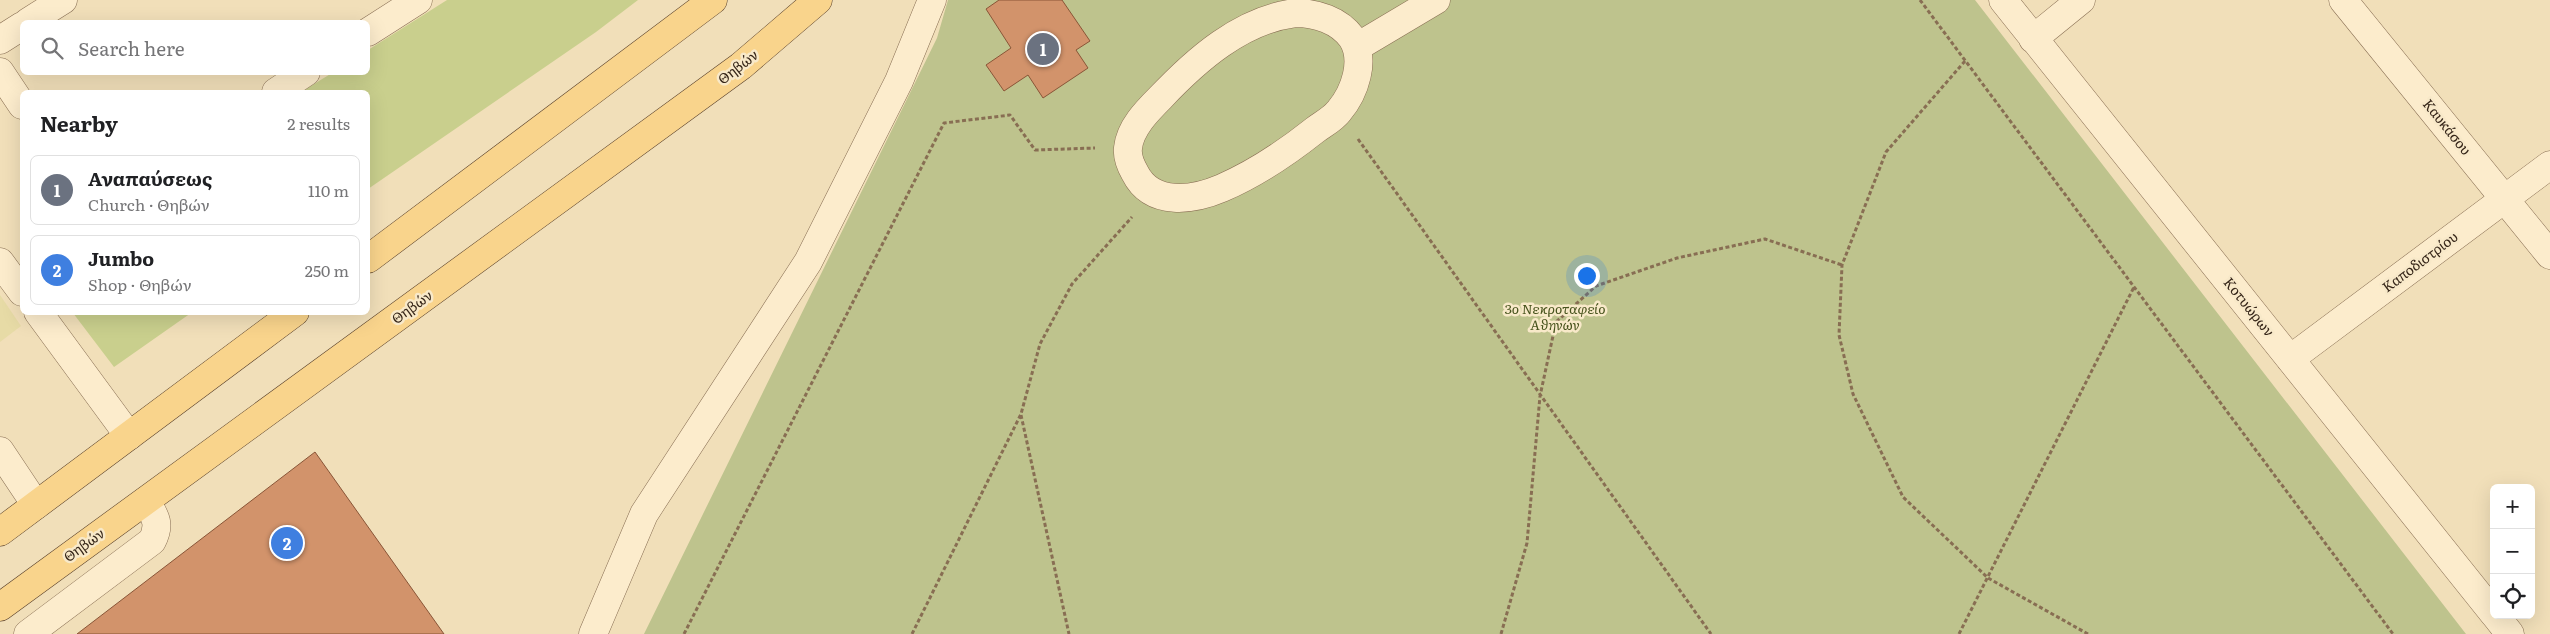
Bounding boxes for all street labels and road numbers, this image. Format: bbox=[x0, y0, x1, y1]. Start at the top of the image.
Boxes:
street label: Θηβών bbox=[713, 44, 762, 88]
street label: Καυκάσου bbox=[2419, 94, 2477, 159]
street label: Καποδιστρίου bbox=[2377, 226, 2461, 296]
street label: Κοτυώρων bbox=[2220, 273, 2280, 340]
street label: Θηβών bbox=[387, 285, 436, 328]
street label: Θηβών bbox=[59, 523, 108, 566]

